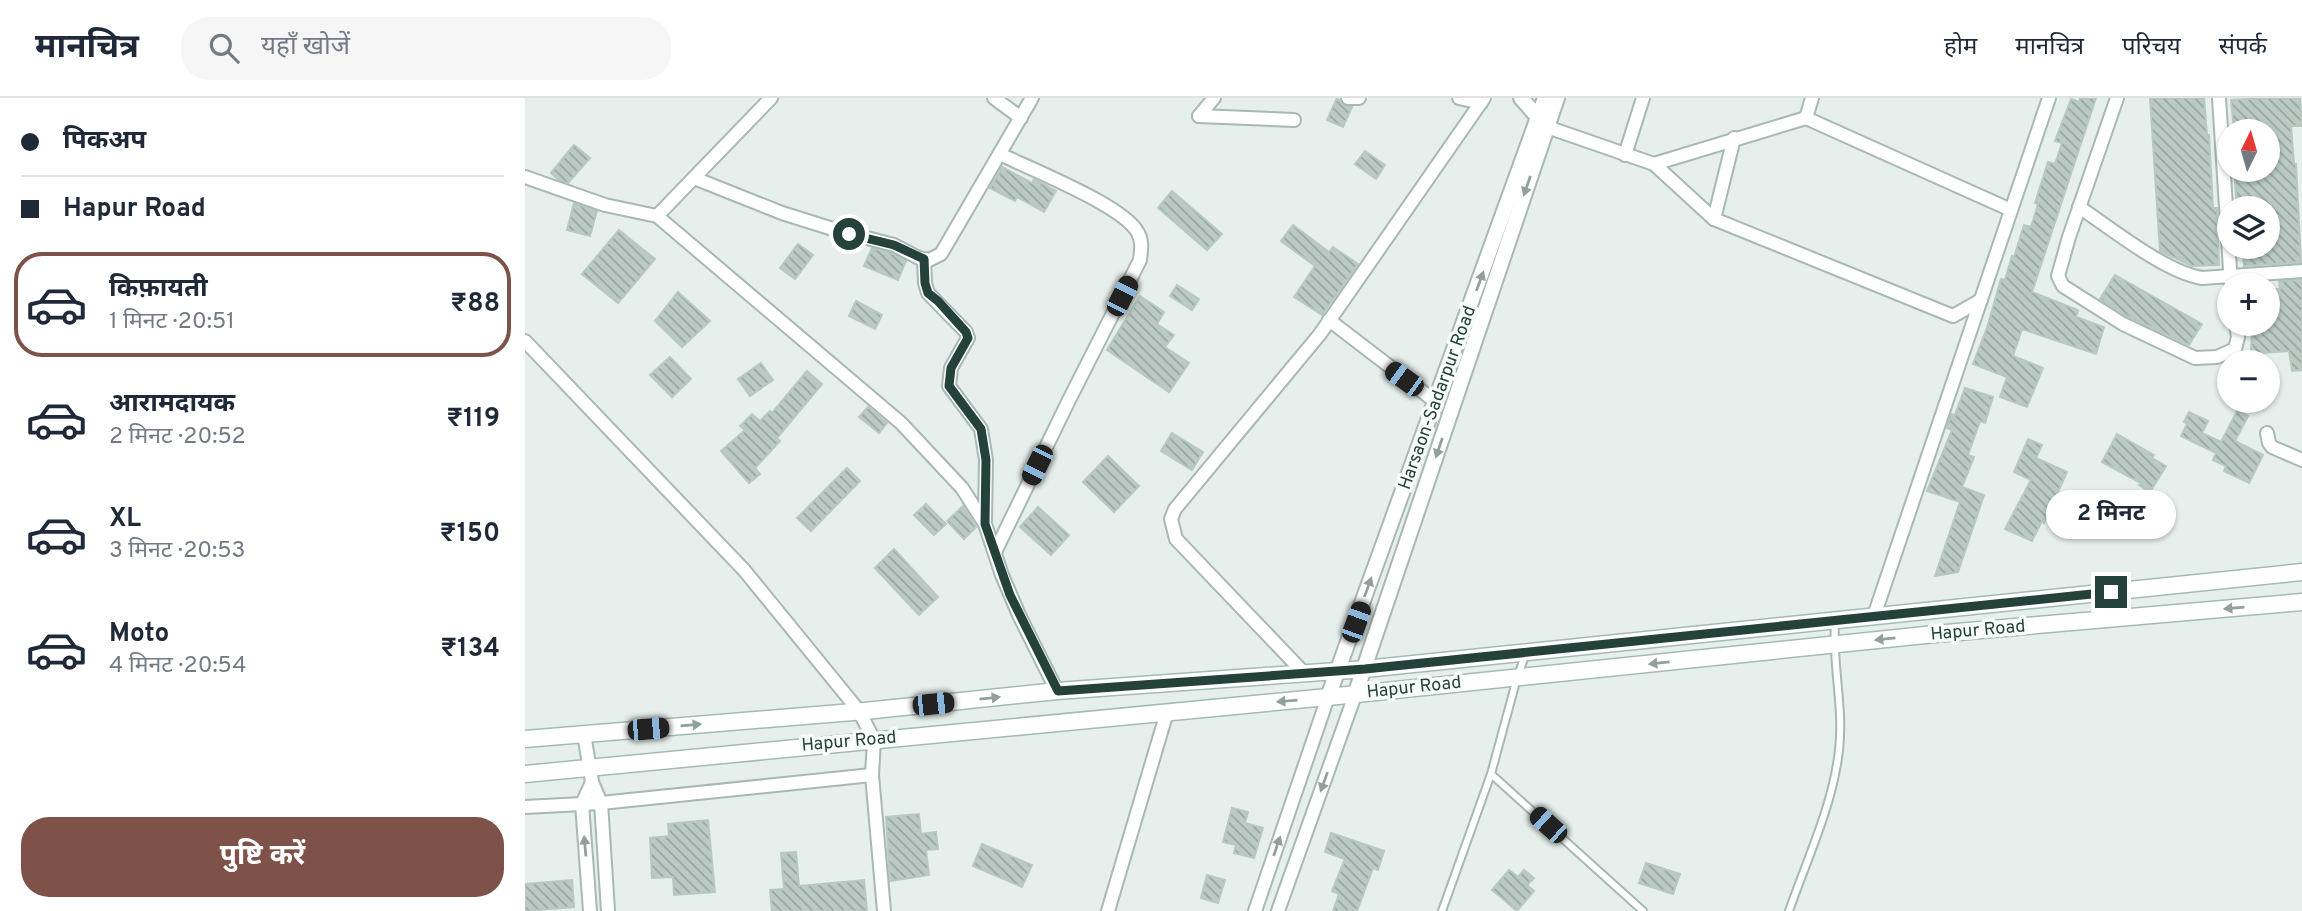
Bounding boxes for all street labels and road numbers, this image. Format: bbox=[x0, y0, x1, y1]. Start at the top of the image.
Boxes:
street label: Harsaon-Sadarpur Road bbox=[1394, 303, 1482, 493]
street label: Hapur Road bbox=[1930, 615, 2026, 647]
street label: Hapur Road bbox=[1366, 672, 1462, 704]
street label: Hapur Road bbox=[801, 726, 897, 758]

